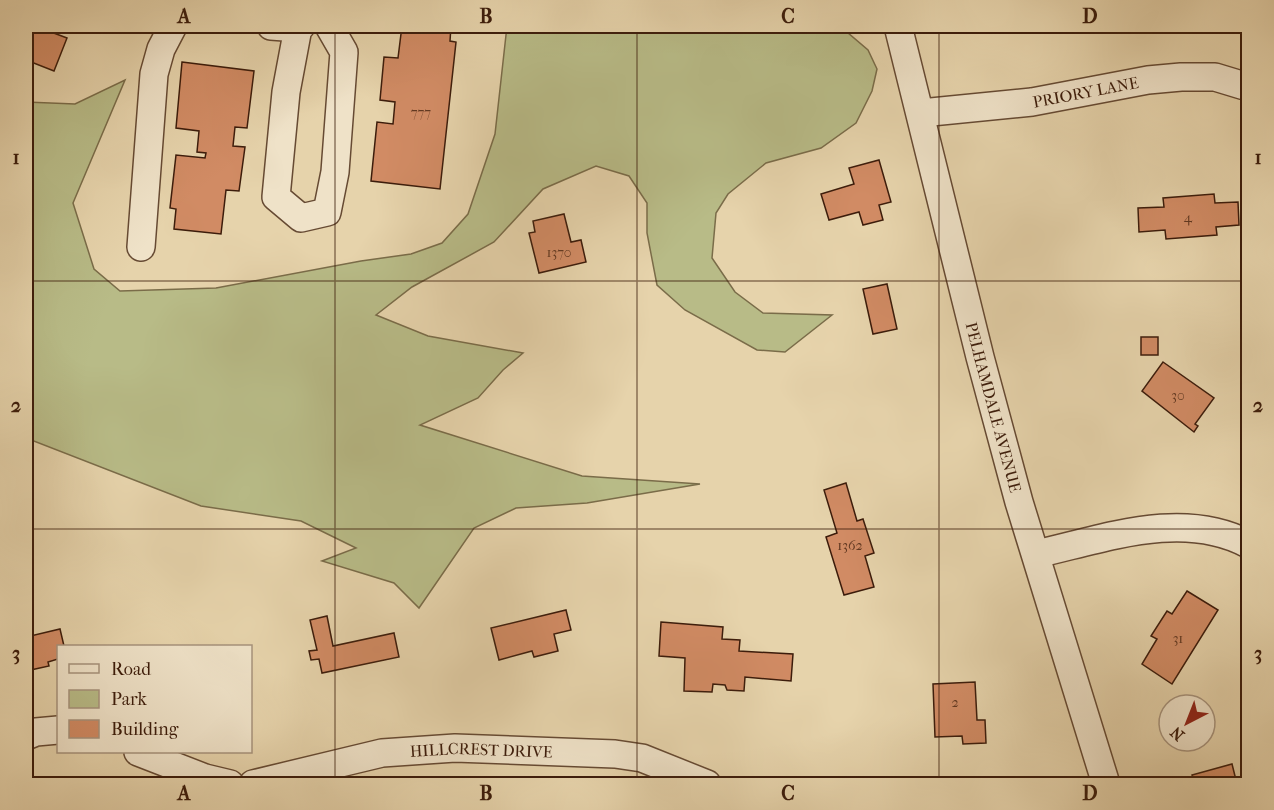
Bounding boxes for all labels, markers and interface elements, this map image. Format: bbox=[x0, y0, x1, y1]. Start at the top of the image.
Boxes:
text: A bbox=[176, 5, 192, 28]
text: B bbox=[479, 5, 493, 28]
text: C bbox=[781, 5, 795, 28]
text: D bbox=[1082, 5, 1098, 28]
street label: PRIORY LANE bbox=[1031, 72, 1140, 111]
house number: 777 bbox=[411, 104, 431, 121]
text: 1 bbox=[12, 146, 20, 169]
text: 1 bbox=[1254, 146, 1262, 169]
house number: 4 bbox=[1184, 209, 1193, 226]
house number: 1370 bbox=[546, 244, 572, 261]
street label: PELHAMDALE AVENUE bbox=[962, 320, 1026, 495]
house number: 30 bbox=[1171, 387, 1185, 404]
text: 2 bbox=[11, 394, 21, 417]
text: 2 bbox=[1253, 394, 1263, 417]
house number: 1362 bbox=[837, 537, 863, 554]
house number: 31 bbox=[1173, 630, 1183, 647]
text: 3 bbox=[12, 642, 20, 665]
text: 3 bbox=[1254, 642, 1262, 665]
legend bbox=[57, 645, 252, 753]
text: Road bbox=[111, 659, 151, 680]
text: Park bbox=[111, 689, 148, 710]
north arrow bbox=[1157, 693, 1217, 753]
house number: 2 bbox=[951, 694, 959, 711]
text: Building bbox=[111, 719, 179, 740]
text: N bbox=[1166, 722, 1188, 745]
street label: HILLCREST DRIVE bbox=[409, 738, 553, 761]
text: A bbox=[176, 782, 192, 805]
text: B bbox=[479, 782, 493, 805]
text: C bbox=[781, 782, 795, 805]
text: D bbox=[1082, 782, 1098, 805]

